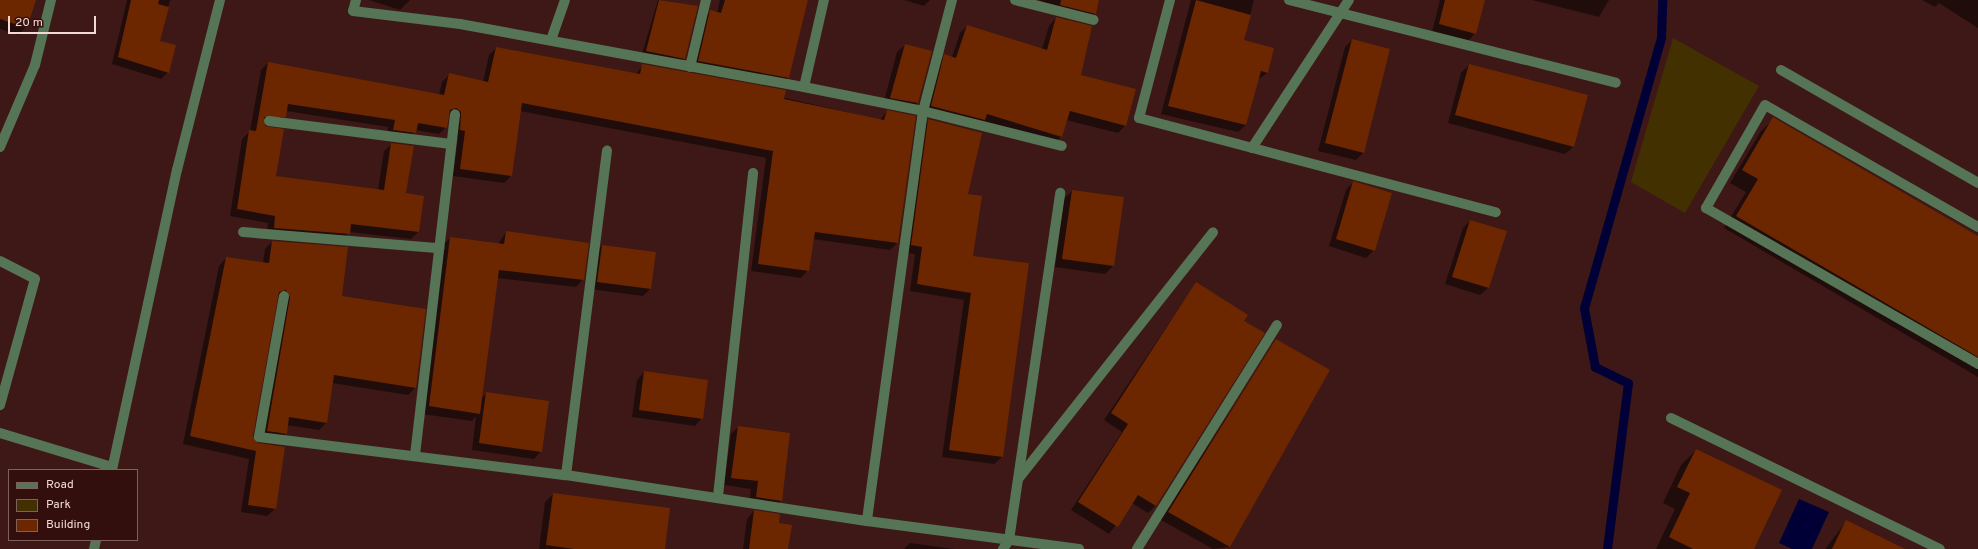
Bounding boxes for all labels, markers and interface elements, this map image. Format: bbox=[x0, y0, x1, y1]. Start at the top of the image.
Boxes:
scale bar bbox=[10, 8, 98, 34]
text: 20 m bbox=[15, 15, 43, 31]
legend bbox=[8, 469, 138, 541]
text: Road bbox=[46, 477, 74, 493]
text: Park bbox=[46, 497, 71, 513]
text: Building bbox=[46, 517, 90, 533]

